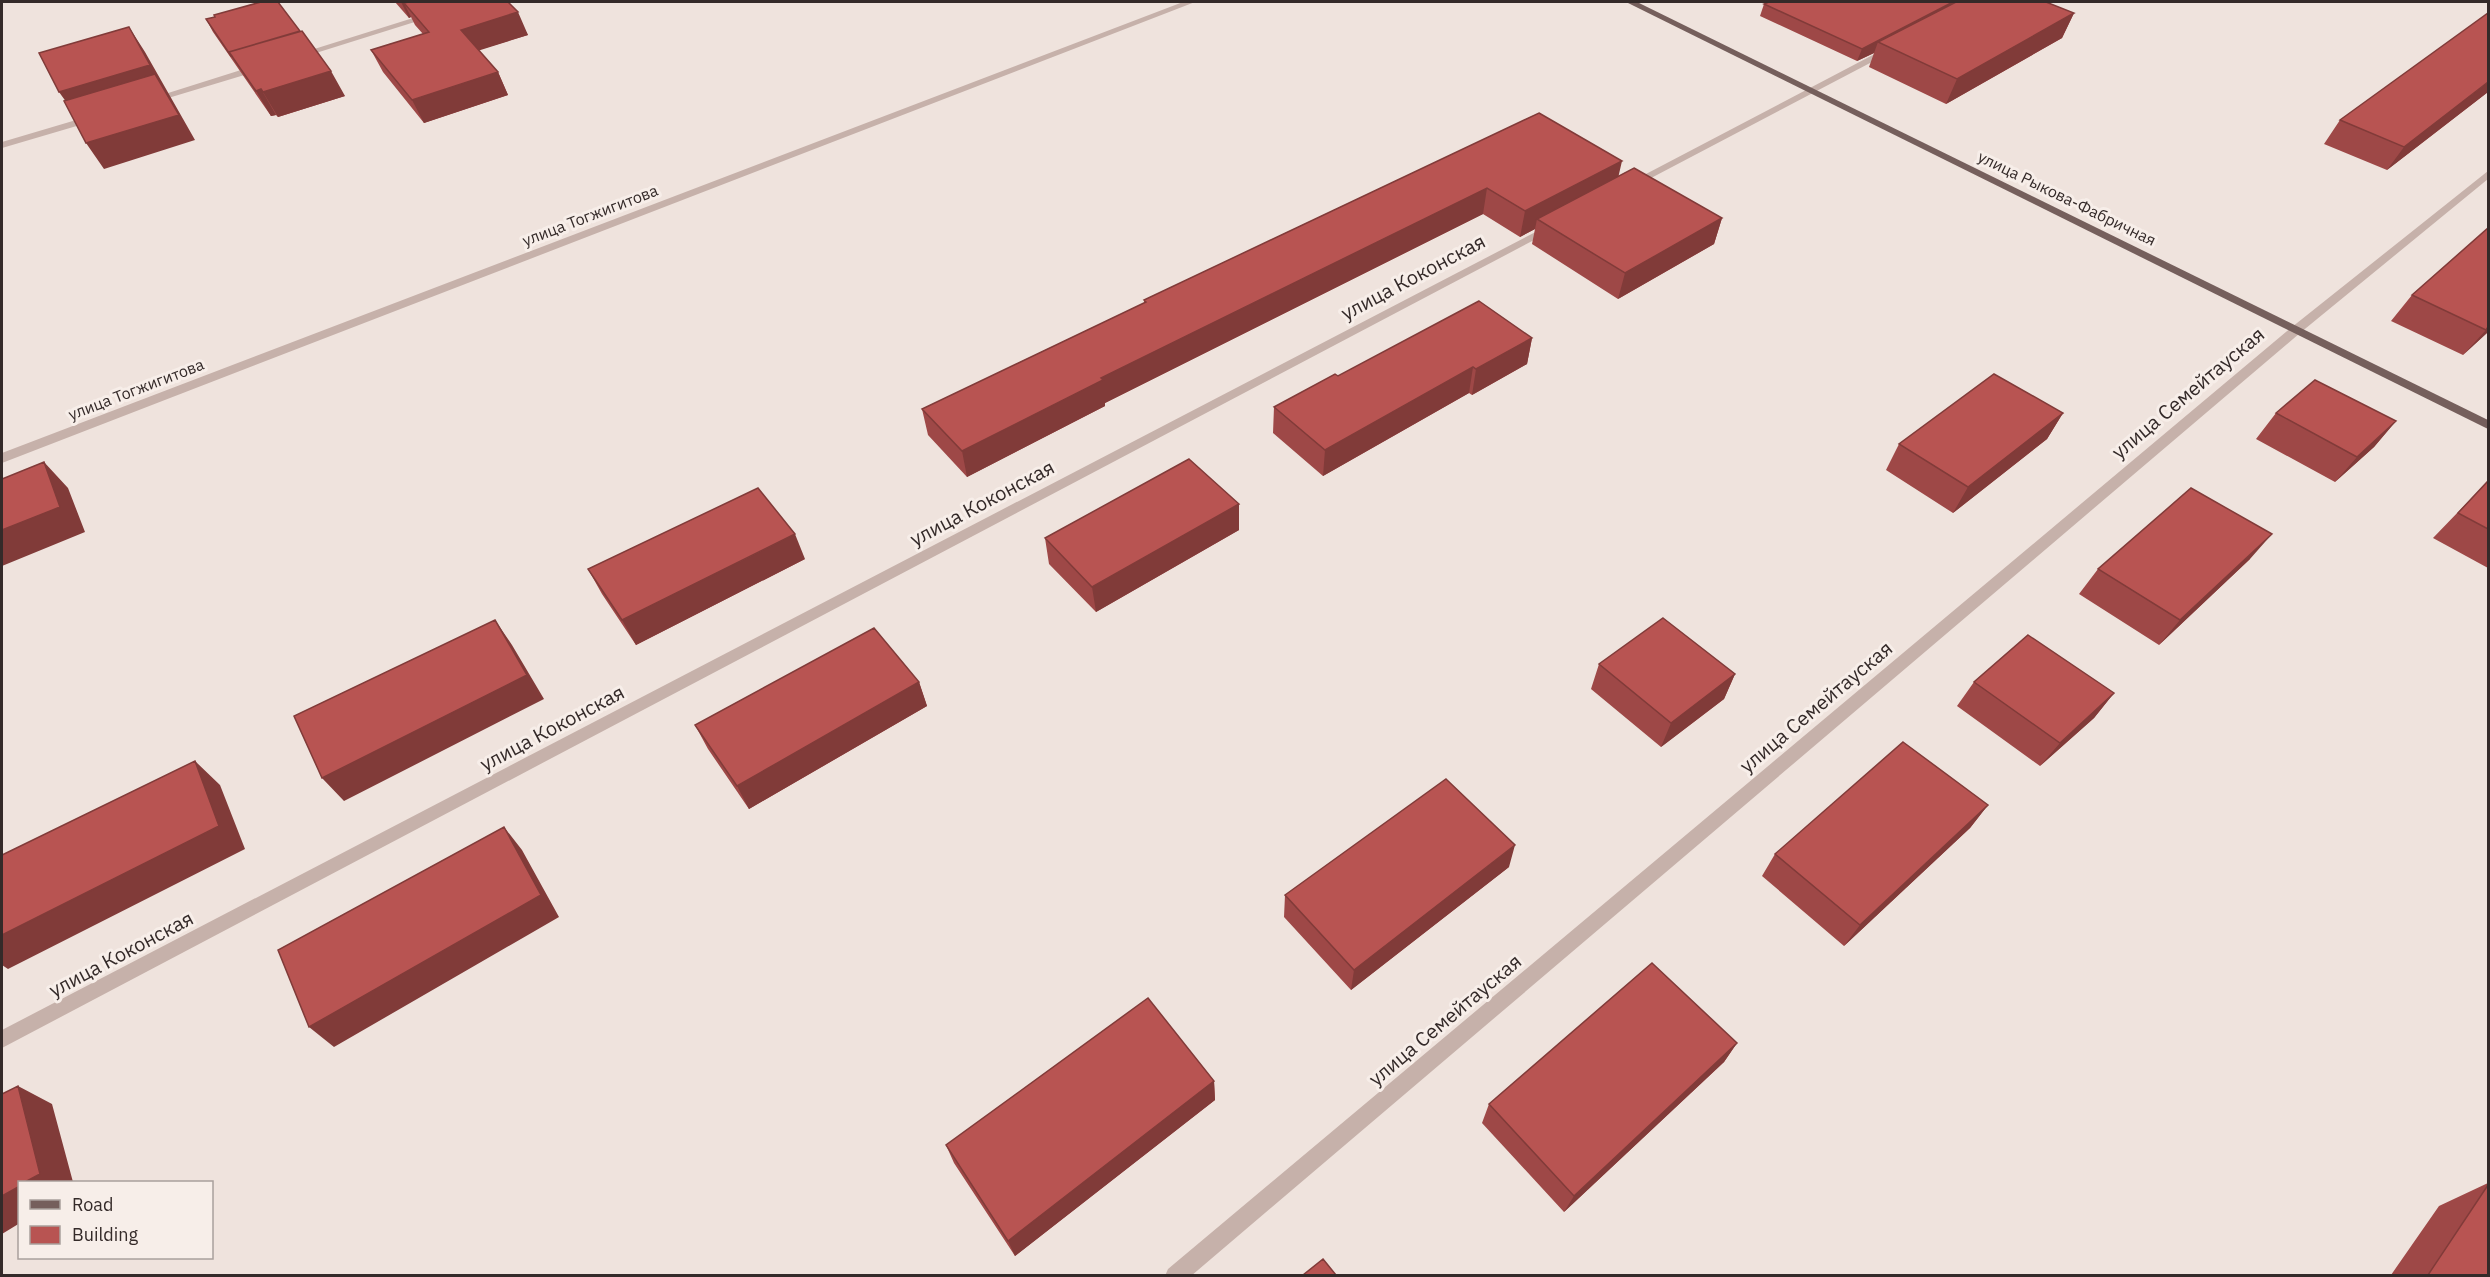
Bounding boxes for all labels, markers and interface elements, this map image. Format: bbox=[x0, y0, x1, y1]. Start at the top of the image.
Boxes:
street label: улица Рыкова-Фабричная bbox=[1975, 146, 2159, 250]
street label: улица Тогжигитова bbox=[519, 180, 661, 250]
street label: улица Коконская bbox=[1336, 227, 1490, 326]
street label: улица Семейтауская bbox=[2106, 321, 2270, 465]
street label: улица Тогжигитова bbox=[65, 354, 207, 424]
street label: улица Коконская bbox=[905, 453, 1059, 552]
street label: улица Семейтауская bbox=[1734, 635, 1898, 779]
street label: улица Коконская bbox=[475, 678, 629, 777]
street label: улица Коконская bbox=[44, 904, 198, 1003]
street label: улица Семейтауская bbox=[1363, 948, 1527, 1092]
legend bbox=[18, 1181, 213, 1259]
text: Road bbox=[72, 1193, 113, 1216]
text: Building bbox=[72, 1223, 139, 1246]

